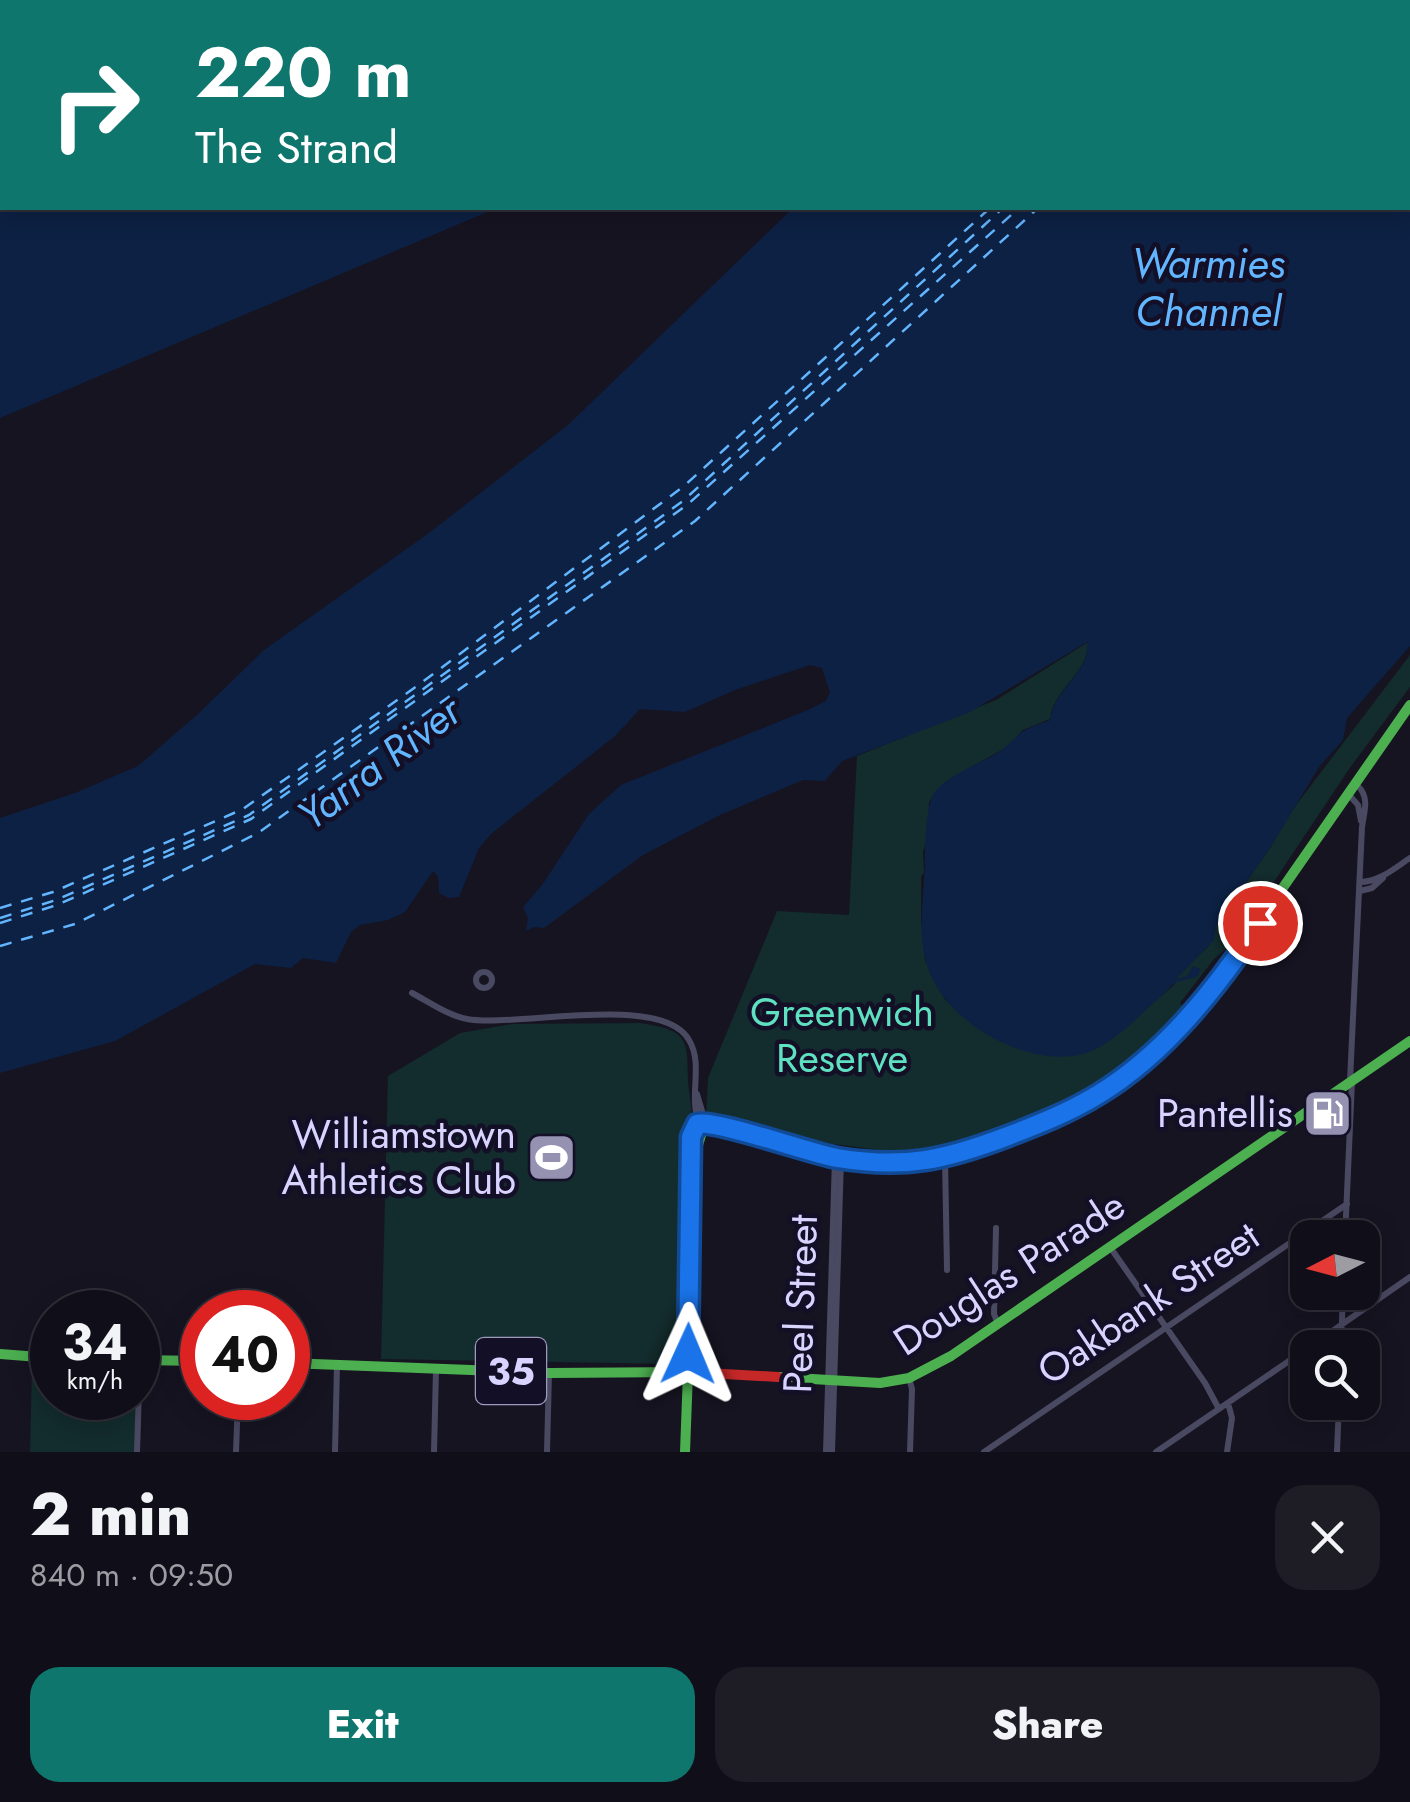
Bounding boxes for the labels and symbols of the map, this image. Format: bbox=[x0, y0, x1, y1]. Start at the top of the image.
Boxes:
water label: Warmies Channel bbox=[1131, 233, 1285, 342]
water label: Yarra River bbox=[284, 680, 475, 845]
pin bbox=[1218, 881, 1303, 966]
park label: Greenwich Reserve bbox=[750, 983, 934, 1087]
place label: Pantellis bbox=[1157, 1084, 1293, 1142]
fuel station icon: Pantellis bbox=[1302, 1087, 1354, 1139]
place label: Williamstown Athletics Club bbox=[282, 1105, 516, 1209]
sports icon: Williamstown Athletics Club bbox=[525, 1131, 577, 1183]
street label: Douglas Parade bbox=[882, 1176, 1136, 1370]
street label: Oakbank Street bbox=[1025, 1207, 1271, 1399]
street label: Peel Street bbox=[768, 1213, 832, 1394]
north arrow bbox=[1290, 1220, 1380, 1310]
speed limit sign: 40 bbox=[180, 1290, 310, 1420]
position arrow bbox=[636, 1302, 740, 1406]
road number: 35 bbox=[476, 1338, 546, 1404]

